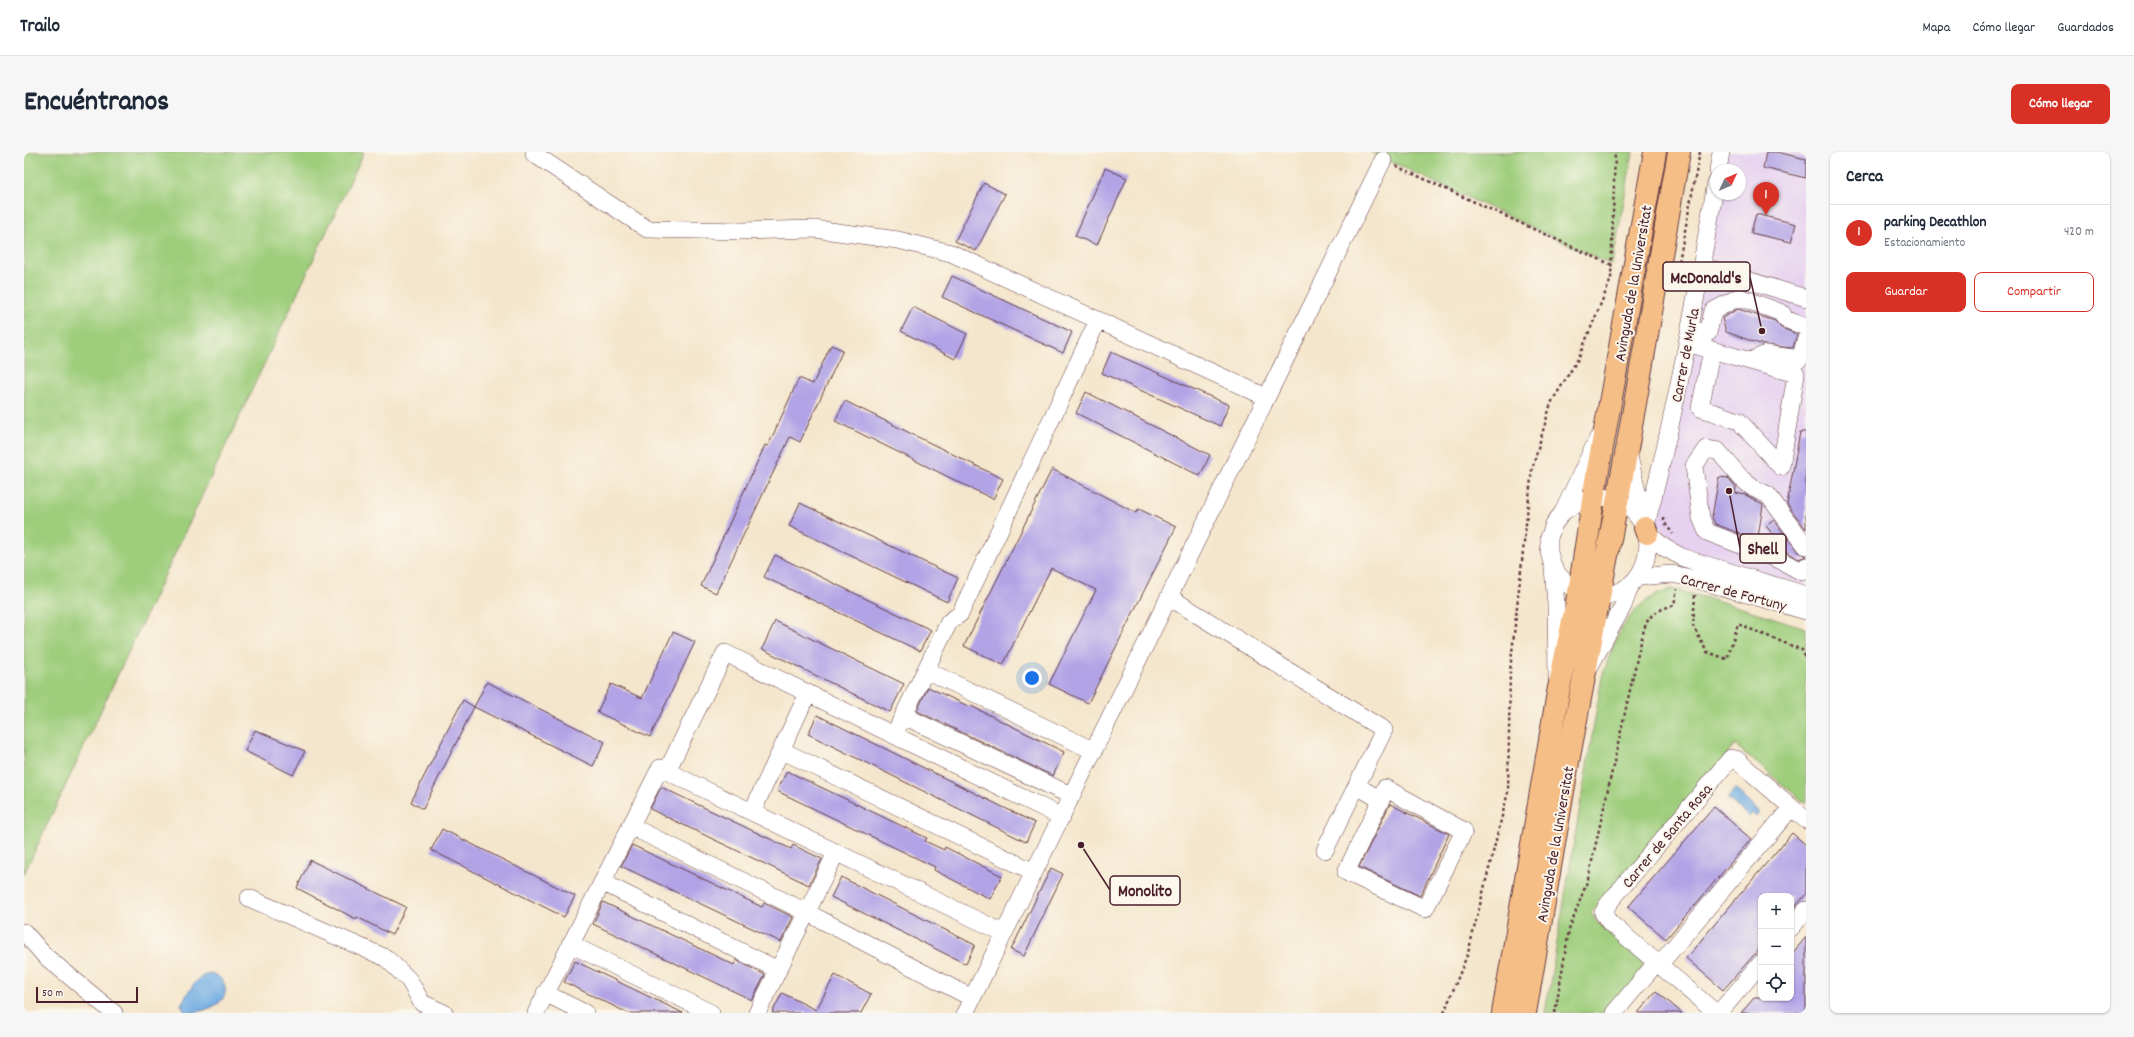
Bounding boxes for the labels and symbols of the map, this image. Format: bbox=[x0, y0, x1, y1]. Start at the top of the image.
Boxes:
north arrow bbox=[1710, 164, 1746, 200]
pin: 1 bbox=[1753, 182, 1779, 215]
street label: Avinguda de la Universitat bbox=[1609, 203, 1660, 363]
callout: McDonald's bbox=[1663, 262, 1750, 291]
text: McDonald's bbox=[1670, 268, 1742, 292]
street label: Carrer de Murla bbox=[1666, 306, 1707, 405]
callout: Shell bbox=[1740, 534, 1786, 563]
text: Shell bbox=[1748, 539, 1779, 563]
street label: Carrer de Fortuny bbox=[1678, 568, 1789, 619]
your location bbox=[1022, 668, 1042, 688]
street label: Avinguda de la Universitat bbox=[1531, 764, 1582, 924]
street label: Carrer de Santa Rosa bbox=[1617, 779, 1719, 894]
callout: Monolito bbox=[1110, 876, 1180, 905]
text: Monolito bbox=[1118, 881, 1172, 905]
scale bar bbox=[36, 985, 138, 1004]

